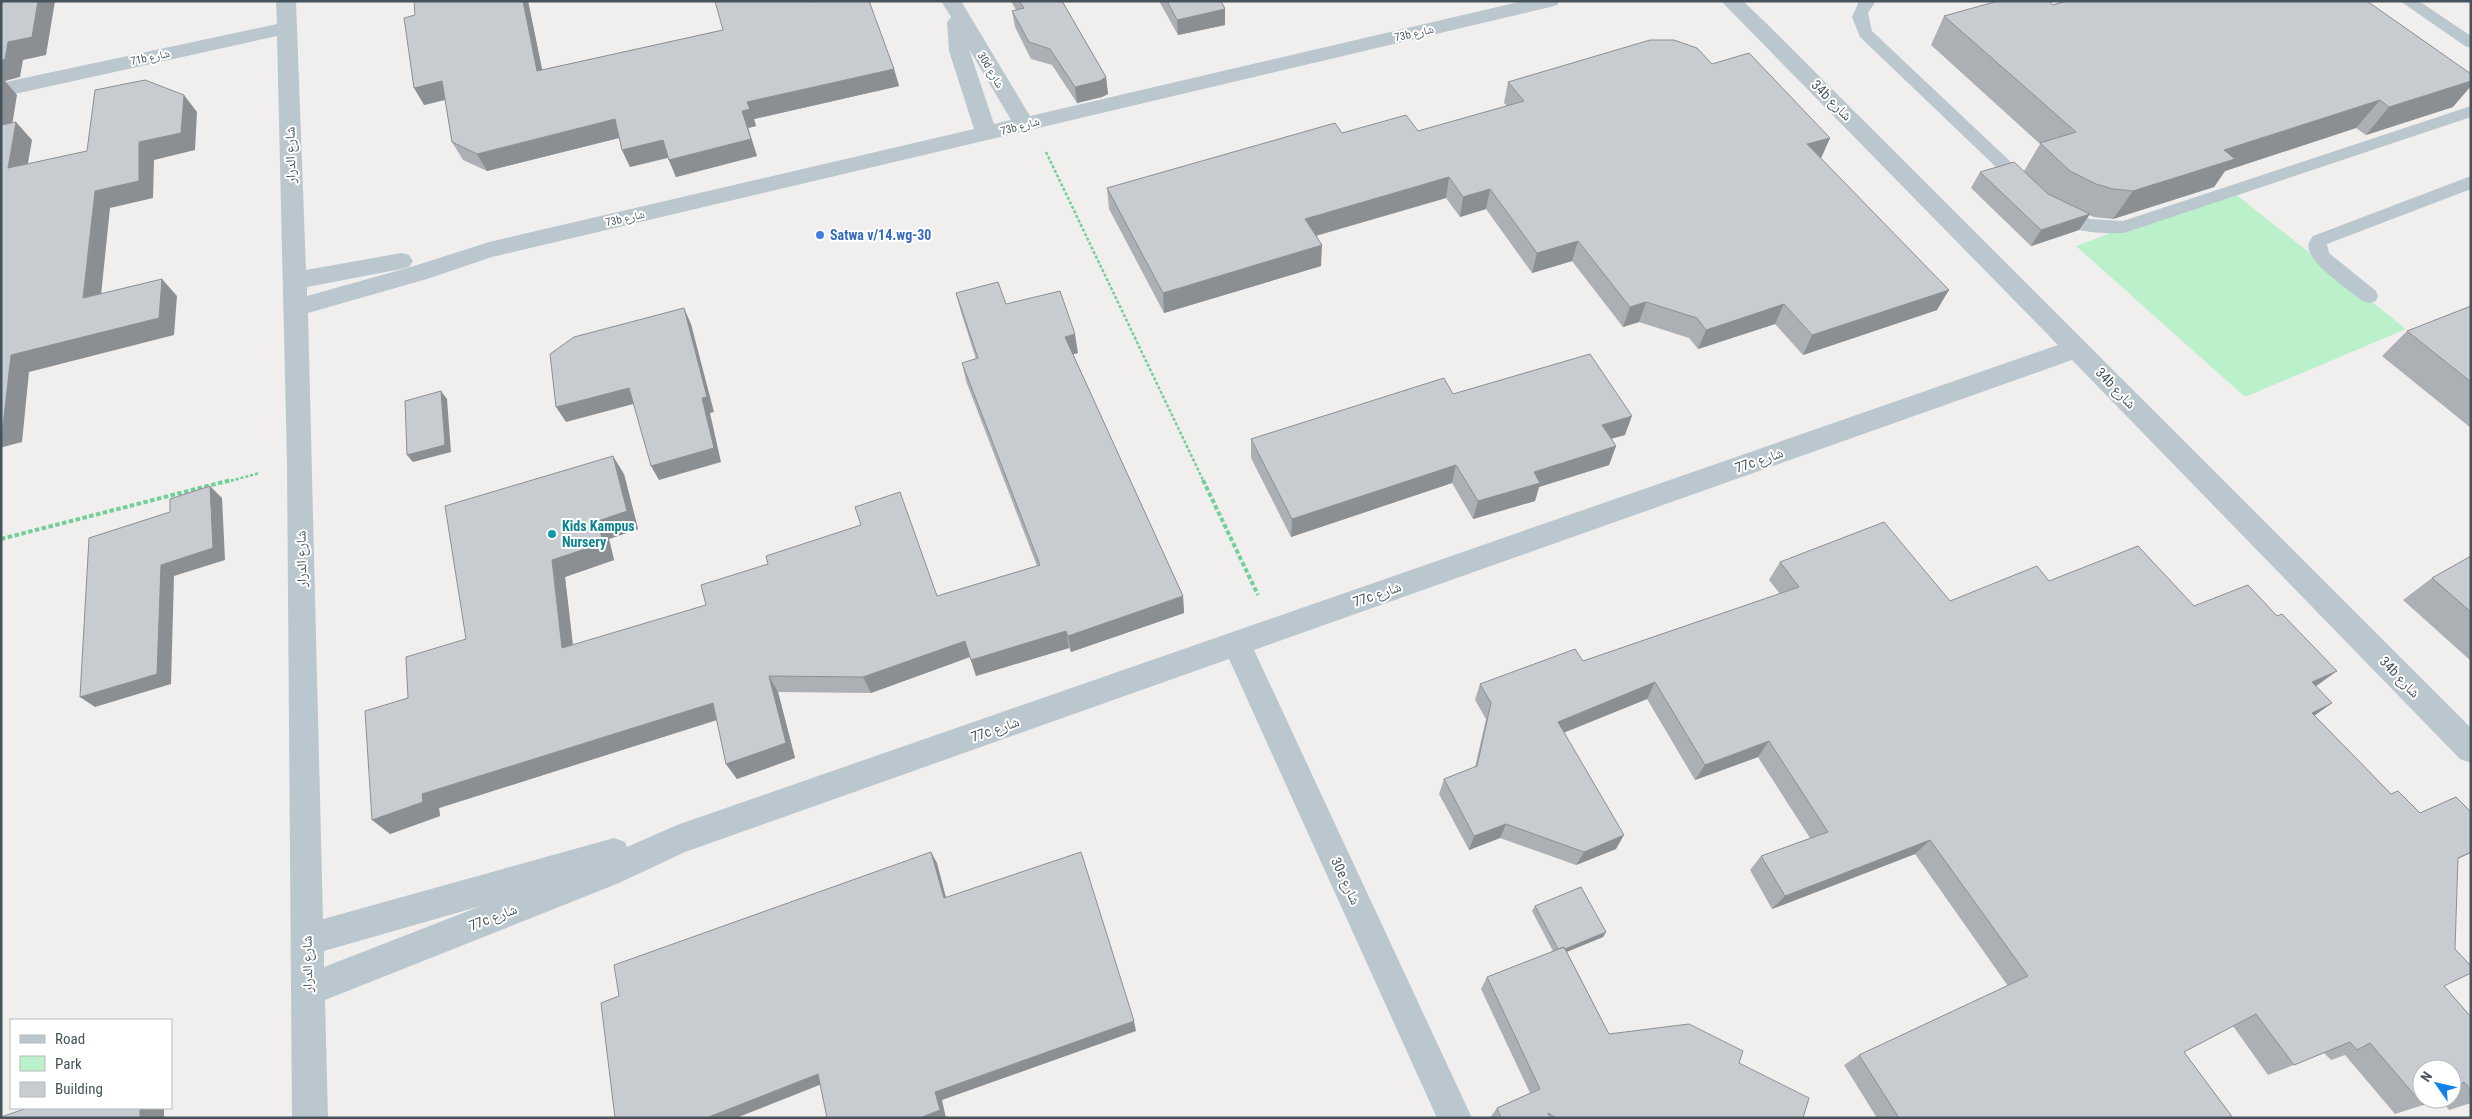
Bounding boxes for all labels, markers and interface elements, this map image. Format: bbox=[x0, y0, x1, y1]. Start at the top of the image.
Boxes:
street label: 73b شارع bbox=[1393, 23, 1435, 44]
street label: 71b شارع bbox=[129, 47, 171, 68]
street label: 30d شارع bbox=[975, 50, 1006, 91]
street label: 34b شارع bbox=[1807, 76, 1856, 125]
street label: 73b شارع bbox=[999, 115, 1041, 138]
street label: شارع الدرار bbox=[282, 126, 301, 185]
street label: 73b شارع bbox=[604, 208, 646, 229]
place label: Satwa v/14.wg-30 bbox=[830, 227, 931, 243]
marker: Satwa v/14.wg-30 bbox=[814, 229, 826, 241]
street label: 34b شارع bbox=[2091, 364, 2139, 413]
street label: 77c شارع bbox=[1733, 444, 1786, 478]
place label: Kids Kampus Nursery bbox=[562, 518, 635, 550]
marker: Kids Kampus Nursery bbox=[546, 528, 558, 540]
street label: شارع الدرار bbox=[293, 530, 312, 589]
street label: 77c شارع bbox=[1351, 578, 1404, 612]
street label: 34b شارع bbox=[2375, 653, 2423, 702]
street label: 77c شارع bbox=[969, 713, 1022, 747]
street label: 30e شارع bbox=[1326, 855, 1364, 908]
street label: 77c شارع bbox=[467, 901, 520, 935]
street label: شارع الدرار bbox=[299, 935, 318, 994]
legend bbox=[10, 1019, 172, 1109]
text: Road bbox=[55, 1030, 85, 1048]
text: Park bbox=[55, 1055, 82, 1073]
north arrow bbox=[2412, 1059, 2462, 1109]
text: N bbox=[2417, 1069, 2435, 1085]
text: Building bbox=[55, 1080, 103, 1098]

